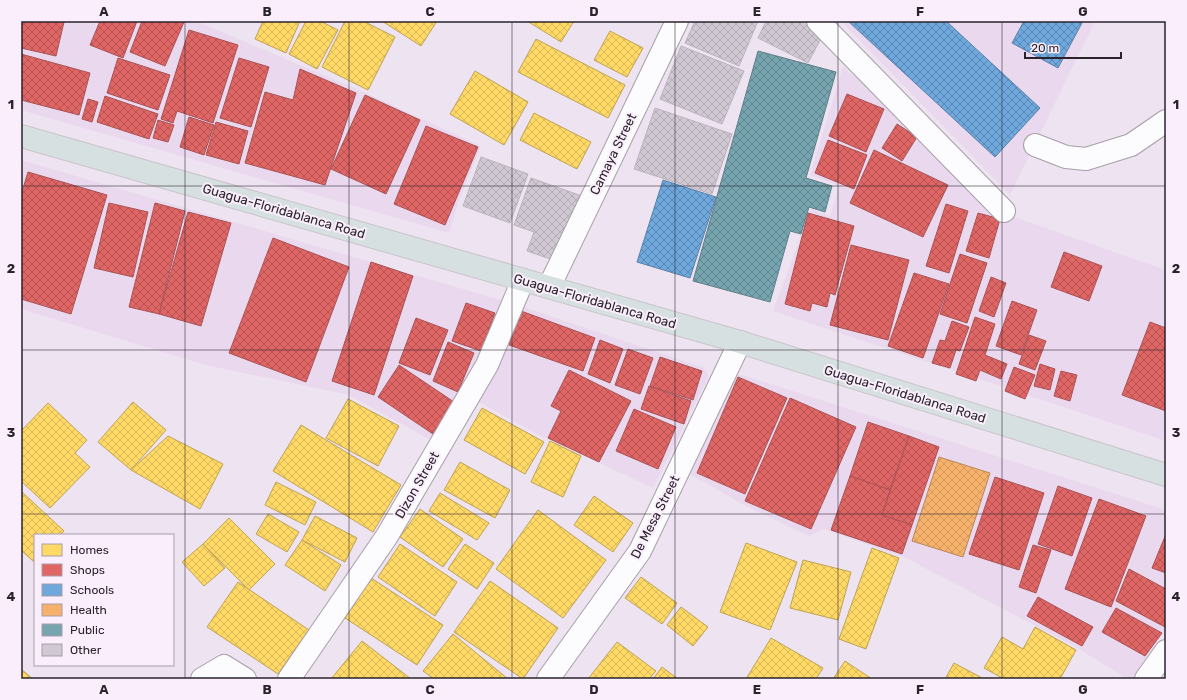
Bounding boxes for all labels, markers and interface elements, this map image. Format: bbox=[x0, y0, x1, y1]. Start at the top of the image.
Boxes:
text: A bbox=[99, 4, 109, 19]
text: B bbox=[262, 4, 272, 19]
text: C bbox=[425, 4, 435, 19]
text: D bbox=[589, 4, 599, 19]
text: E bbox=[753, 4, 761, 19]
text: F bbox=[916, 4, 924, 19]
text: G bbox=[1078, 4, 1088, 19]
scale bar bbox=[1025, 34, 1121, 60]
text: 20 m bbox=[1031, 41, 1059, 55]
text: 1 bbox=[8, 97, 14, 112]
text: 1 bbox=[1173, 97, 1179, 112]
street label: Camaya Street bbox=[587, 111, 639, 197]
street label: Guagua-Floridablanca Road bbox=[201, 181, 367, 242]
text: 2 bbox=[7, 261, 15, 276]
text: 2 bbox=[1172, 261, 1180, 276]
street label: Guagua-Floridablanca Road bbox=[512, 271, 678, 332]
street label: Guagua-Floridablanca Road bbox=[822, 362, 988, 427]
text: 3 bbox=[7, 425, 16, 440]
text: 3 bbox=[1172, 425, 1181, 440]
street label: Dizon Street bbox=[392, 449, 442, 521]
street label: De Mesa Street bbox=[628, 473, 682, 561]
legend bbox=[34, 534, 174, 666]
text: Homes bbox=[70, 543, 109, 557]
text: Shops bbox=[70, 563, 105, 577]
text: Schools bbox=[70, 583, 114, 597]
text: 4 bbox=[7, 589, 16, 604]
text: 4 bbox=[1172, 589, 1181, 604]
text: Health bbox=[70, 603, 107, 617]
text: Public bbox=[70, 623, 105, 637]
text: Other bbox=[70, 643, 102, 657]
text: A bbox=[99, 682, 109, 697]
text: B bbox=[262, 682, 272, 697]
text: C bbox=[425, 682, 435, 697]
text: D bbox=[589, 682, 599, 697]
text: E bbox=[753, 682, 761, 697]
text: F bbox=[916, 682, 924, 697]
text: G bbox=[1078, 682, 1088, 697]

